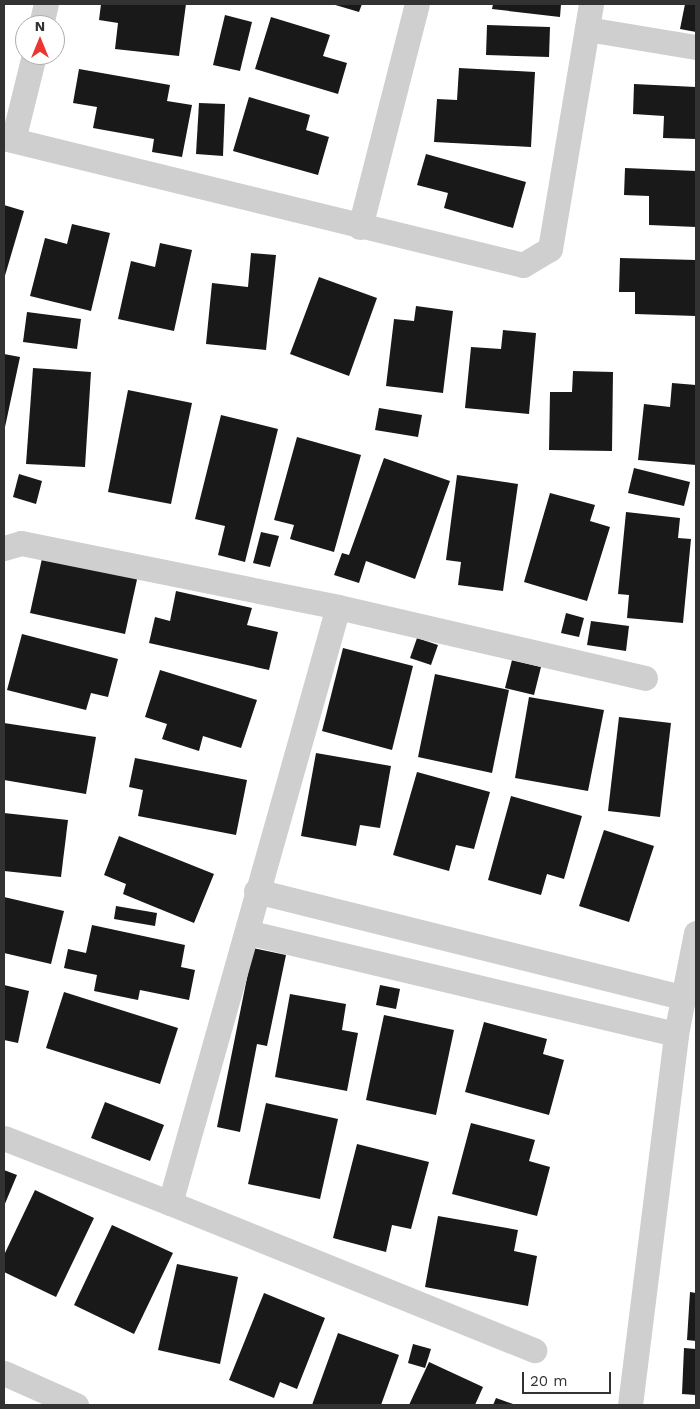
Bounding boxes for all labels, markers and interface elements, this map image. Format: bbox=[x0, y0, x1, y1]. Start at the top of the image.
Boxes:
north arrow bbox=[15, 15, 65, 65]
text: N bbox=[35, 18, 45, 34]
scale bar bbox=[525, 1362, 614, 1394]
text: 20 m bbox=[530, 1372, 568, 1390]

